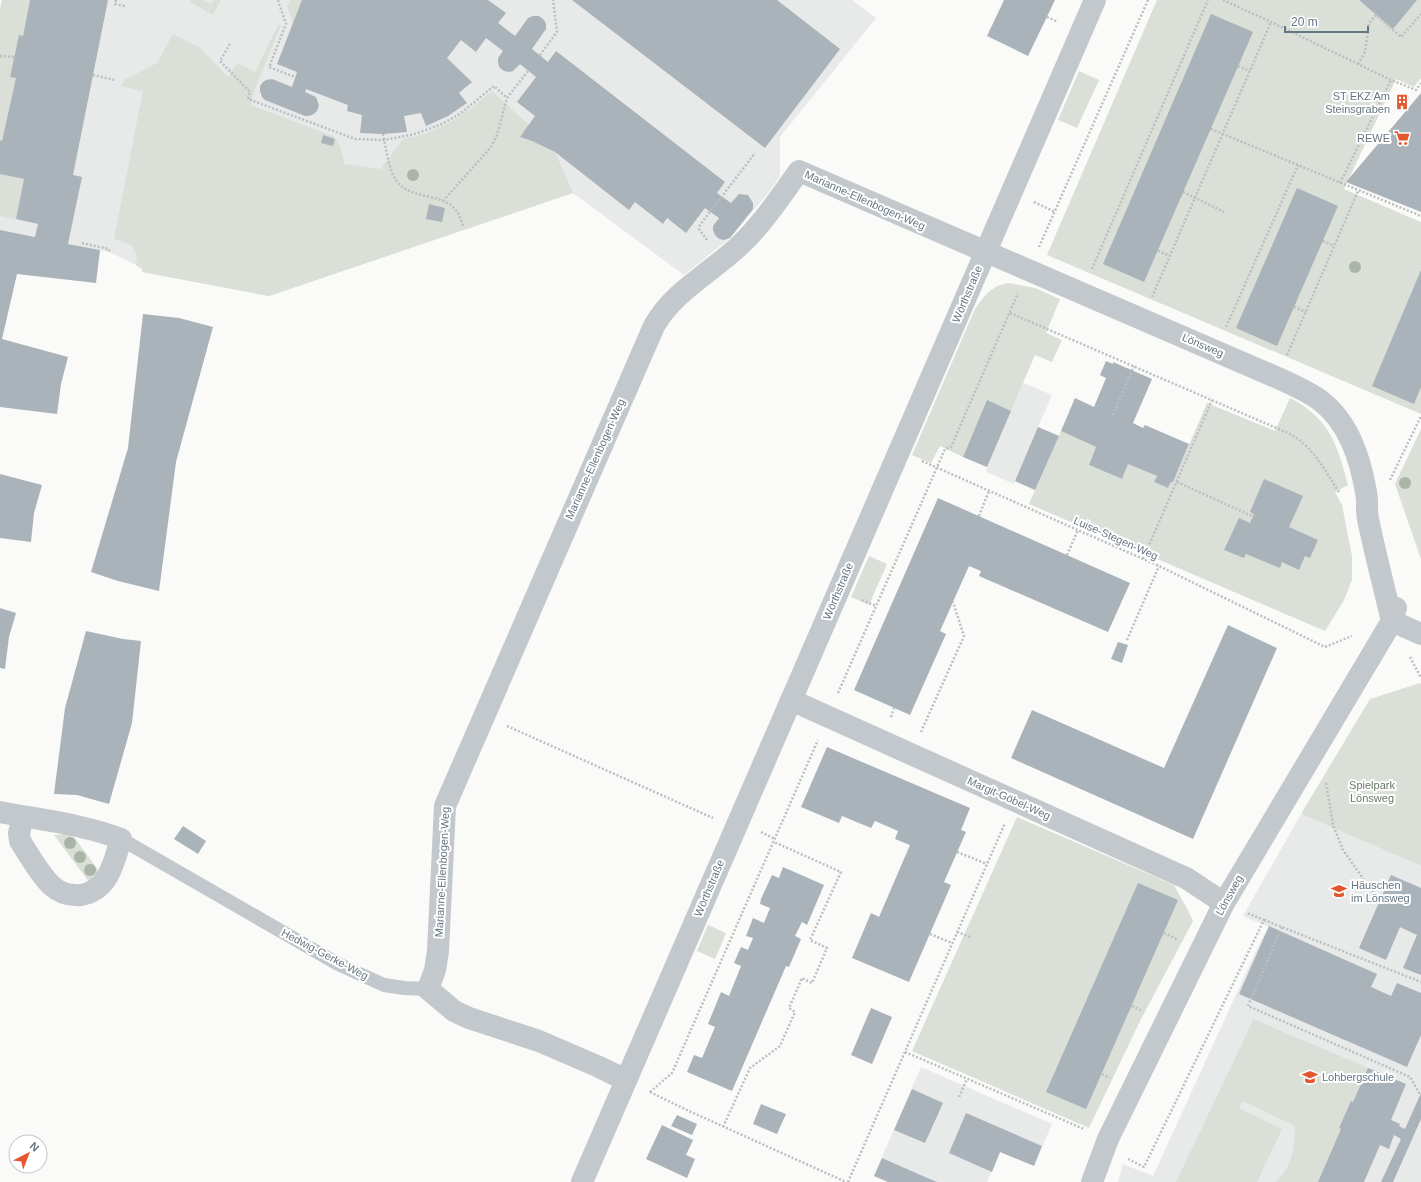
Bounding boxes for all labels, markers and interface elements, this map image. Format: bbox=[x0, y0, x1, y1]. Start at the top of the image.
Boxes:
scale bar bbox=[1285, 8, 1368, 34]
text: 20 m bbox=[1291, 15, 1318, 29]
place label: ST EKZ Am Steinsgraben bbox=[1325, 90, 1390, 115]
building icon: ST EKZ Am Steinsgraben bbox=[1393, 93, 1411, 111]
supermarket icon: REWE bbox=[1393, 129, 1411, 147]
place label: REWE bbox=[1357, 132, 1390, 144]
street label: Marianne-Ellenbogen-Weg bbox=[803, 168, 927, 232]
street label: Wörthstraße bbox=[950, 264, 984, 324]
street label: Lönsweg bbox=[1180, 331, 1226, 359]
street label: Marianne-Ellenbogen-Weg bbox=[563, 397, 627, 521]
street label: Luise-Stegen-Weg bbox=[1072, 514, 1160, 562]
street label: Wörthstraße bbox=[821, 561, 855, 621]
street label: Margit-Göbel-Weg bbox=[966, 774, 1052, 822]
park label: Spielpark Lönsweg bbox=[1349, 779, 1395, 804]
street label: Marianne-Ellenbogen-Weg bbox=[433, 806, 451, 938]
street label: Wörthstraße bbox=[692, 858, 726, 918]
street label: Lönsweg bbox=[1213, 873, 1245, 917]
place label: Häuschen im Lönsweg bbox=[1351, 879, 1410, 904]
school or university icon: Häuschen im Lönsweg bbox=[1330, 882, 1348, 900]
street label: Hedwig-Gerke-Weg bbox=[280, 926, 370, 982]
school or university icon: Lohbergschule bbox=[1301, 1068, 1319, 1086]
place label: Lohbergschule bbox=[1322, 1071, 1394, 1083]
north arrow bbox=[8, 1134, 48, 1174]
text: N bbox=[28, 1139, 42, 1154]

